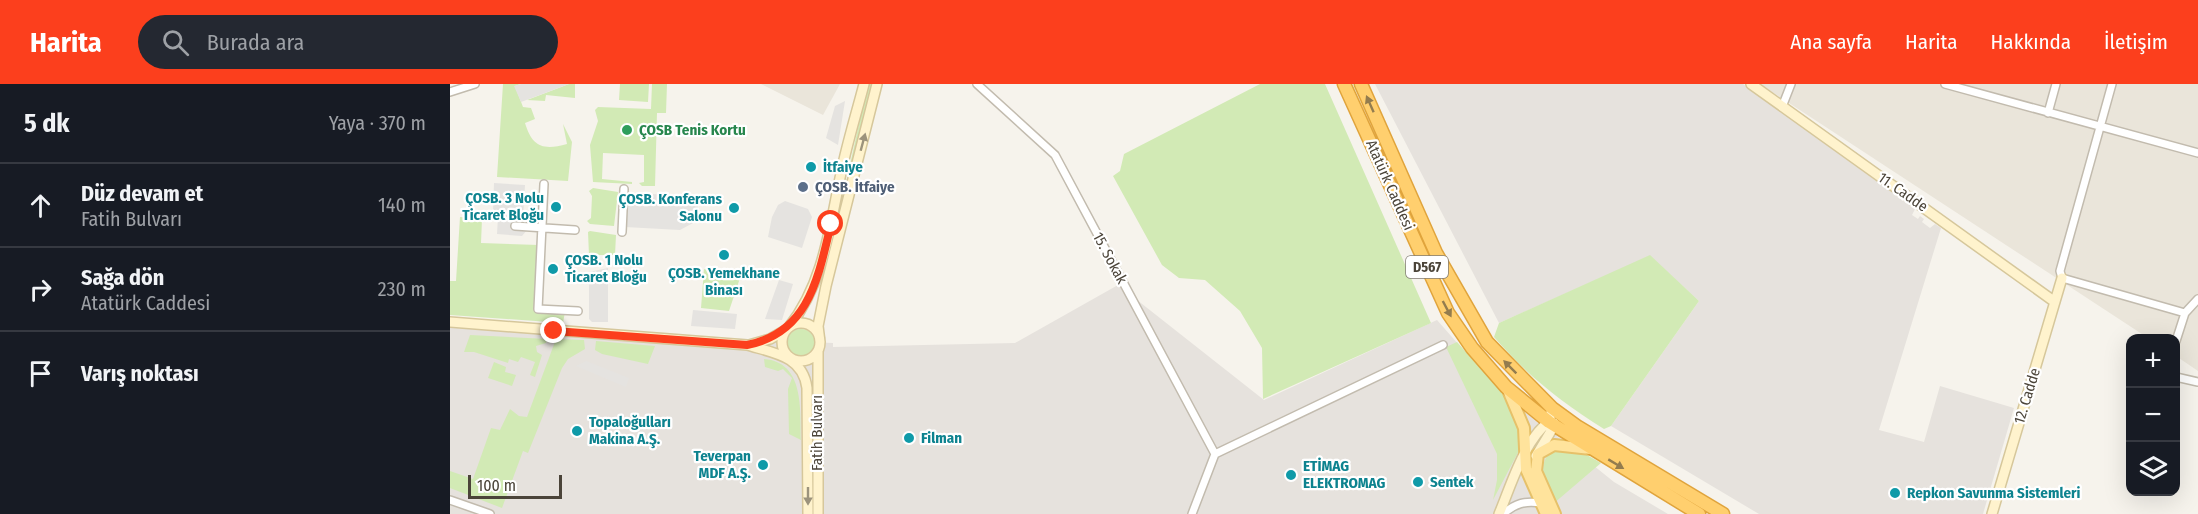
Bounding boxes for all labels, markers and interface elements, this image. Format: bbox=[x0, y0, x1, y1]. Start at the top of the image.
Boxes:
search box bbox=[138, 15, 558, 69]
text: Harita bbox=[30, 26, 102, 59]
icon: search bbox=[159, 26, 192, 59]
text: Burada ara bbox=[207, 29, 304, 56]
text: Ana sayfa bbox=[1790, 29, 1872, 55]
text: Harita bbox=[1905, 29, 1958, 55]
text: Hakkında bbox=[1991, 29, 2071, 55]
text: İletişim bbox=[2104, 29, 2168, 55]
one-way arrow bbox=[1365, 94, 1375, 112]
text: 5 dk bbox=[24, 108, 70, 139]
text: Yaya · 370 m bbox=[329, 111, 426, 135]
place label: ÇOSB Tenis Kortu bbox=[639, 121, 746, 140]
marker: ÇOSB Tenis Kortu bbox=[620, 123, 634, 137]
one-way arrow bbox=[858, 133, 868, 151]
street label: Atatürk Caddesi bbox=[1362, 137, 1418, 233]
place label: İtfaiye bbox=[823, 158, 863, 176]
marker: İtfaiye bbox=[804, 160, 818, 174]
street label: 11. Cadde bbox=[1875, 168, 1931, 216]
place label: ÇOSB. İtfaiye bbox=[815, 178, 895, 197]
text: Düz devam et bbox=[81, 180, 203, 207]
marker: ÇOSB. İtfaiye bbox=[796, 180, 810, 194]
icon: ahead bbox=[24, 189, 57, 222]
place label: ÇOSB. 3 Nolu Ticaret Bloğu bbox=[462, 189, 544, 224]
place label: ÇOSB. Konferans Salonu bbox=[619, 190, 722, 225]
text: 140 m bbox=[378, 193, 426, 217]
marker: ÇOSB. 3 Nolu Ticaret Bloğu bbox=[549, 200, 563, 214]
marker: ÇOSB. Konferans Salonu bbox=[727, 201, 741, 215]
text: Fatih Bulvarı bbox=[81, 207, 182, 231]
route start bbox=[817, 210, 843, 236]
street label: 15. Sokak bbox=[1089, 229, 1131, 287]
marker: ÇOSB. Yemekhane Binası bbox=[717, 248, 731, 262]
place label: ÇOSB. 1 Nolu Ticaret Bloğu bbox=[565, 251, 647, 286]
road number: D567 bbox=[1406, 256, 1448, 278]
marker: ÇOSB. 1 Nolu Ticaret Bloğu bbox=[546, 262, 560, 276]
text: Sağa dön bbox=[81, 264, 164, 291]
place label: ÇOSB. Yemekhane Binası bbox=[668, 264, 780, 299]
icon: right bbox=[24, 273, 57, 306]
text: 230 m bbox=[378, 277, 426, 301]
text: Atatürk Caddesi bbox=[81, 291, 210, 315]
one-way arrow bbox=[1442, 301, 1452, 318]
route end bbox=[540, 317, 566, 343]
map controls bbox=[2126, 334, 2180, 496]
button: + bbox=[2126, 334, 2180, 388]
icon: arrive bbox=[24, 357, 57, 390]
text: Varış noktası bbox=[81, 360, 199, 387]
one-way arrow bbox=[1504, 361, 1518, 375]
street label: 12. Cadde bbox=[2010, 366, 2044, 426]
button: − bbox=[2126, 388, 2180, 442]
street label: Fatih Bulvarı bbox=[808, 395, 826, 471]
place label: Topaloğulları Makina A.Ş. bbox=[589, 413, 671, 449]
marker: Topaloğulları Makina A.Ş. bbox=[570, 424, 584, 438]
place label: Filman bbox=[921, 429, 962, 447]
marker: Filman bbox=[902, 431, 916, 445]
button: layers bbox=[2126, 442, 2180, 496]
place label: Teverpan MDF A.Ş. bbox=[694, 447, 752, 483]
place label: ETİMAG ELEKTROMAG bbox=[1303, 457, 1386, 492]
marker: Teverpan MDF A.Ş. bbox=[756, 458, 770, 472]
one-way arrow bbox=[1608, 459, 1624, 470]
marker: ETİMAG ELEKTROMAG bbox=[1284, 468, 1298, 482]
scale bar bbox=[468, 472, 562, 500]
place label: Sentek bbox=[1430, 473, 1474, 491]
marker: Sentek bbox=[1411, 475, 1425, 489]
text: 100 m bbox=[477, 476, 516, 495]
place label: Repkon Savunma Sistemleri bbox=[1907, 484, 2081, 502]
marker: Repkon Savunma Sistemleri bbox=[1888, 486, 1902, 500]
one-way arrow bbox=[803, 487, 813, 506]

